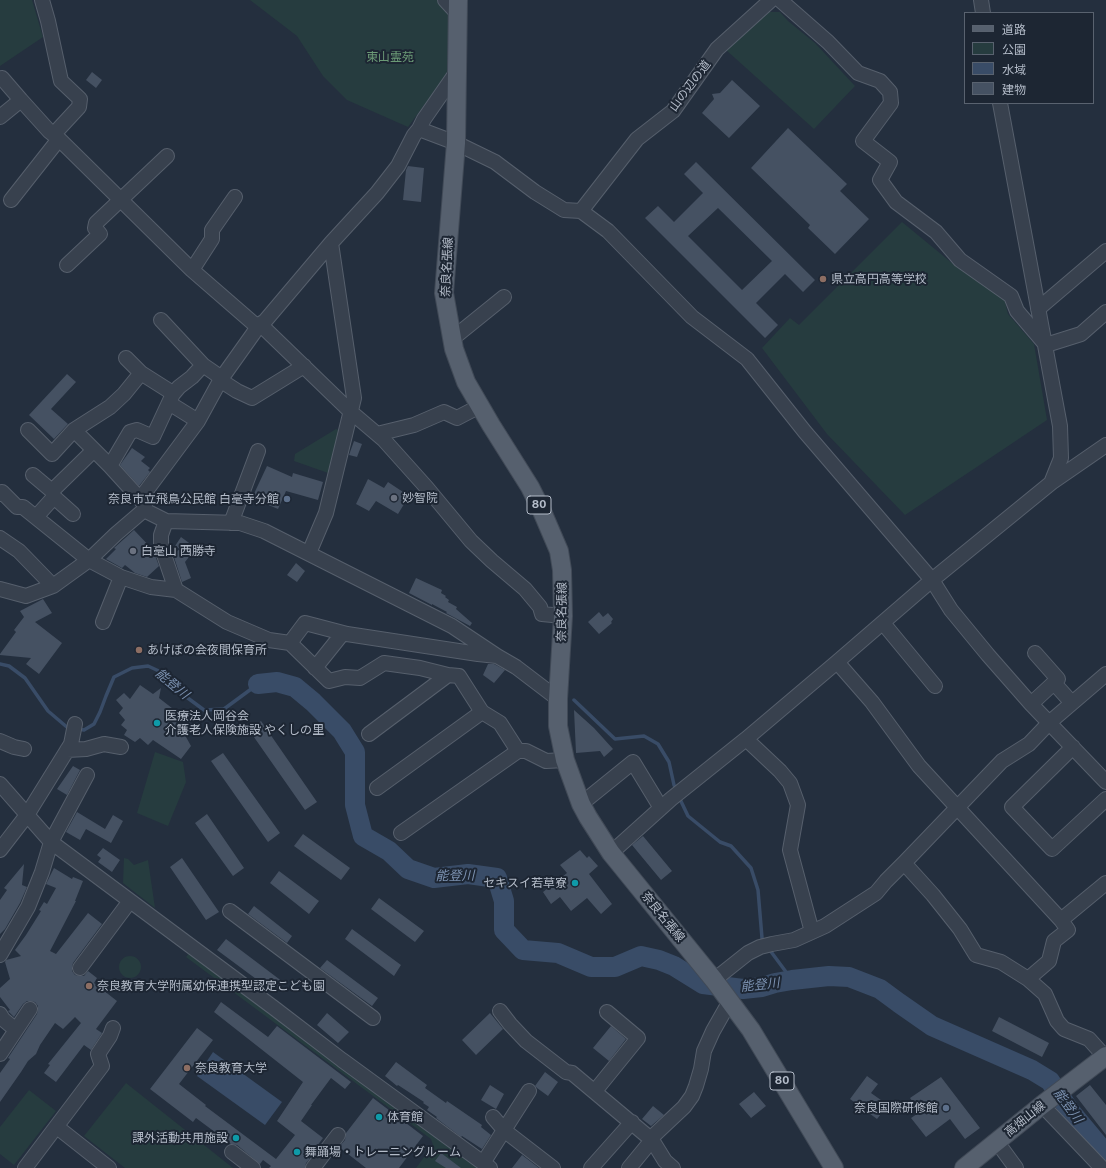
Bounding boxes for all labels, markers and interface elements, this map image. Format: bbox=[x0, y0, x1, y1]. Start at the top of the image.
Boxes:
legend bbox=[964, 12, 1094, 104]
text: 道路 bbox=[1002, 23, 1026, 37]
text: 公園 bbox=[1002, 43, 1026, 57]
park label: 東山霊苑 bbox=[366, 50, 414, 64]
street label: 山の辺の道 bbox=[666, 58, 714, 114]
text: 水域 bbox=[1002, 63, 1026, 77]
text: 建物 bbox=[1002, 83, 1026, 97]
street label: 奈良名張線 bbox=[438, 237, 456, 297]
place label: 県立高円高等学校 bbox=[831, 272, 927, 286]
marker: 県立高円高等学校 bbox=[818, 274, 828, 284]
place label: 妙智院 bbox=[402, 491, 438, 505]
place label: 奈良市立飛鳥公民館 白毫寺分館 bbox=[108, 492, 279, 506]
marker: 妙智院 bbox=[389, 493, 399, 503]
marker: 奈良市立飛鳥公民館 白毫寺分館 bbox=[282, 494, 292, 504]
road number: 80 bbox=[527, 496, 551, 514]
place label: 白毫山 西勝寺 bbox=[141, 544, 216, 558]
marker: 白毫山 西勝寺 bbox=[128, 546, 138, 556]
street label: 奈良名張線 bbox=[554, 582, 570, 642]
place label: あけぼの会夜間保育所 bbox=[147, 643, 267, 657]
marker: あけぼの会夜間保育所 bbox=[134, 645, 144, 655]
water label: 能登川 bbox=[152, 665, 192, 703]
place label: 医療法人岡谷会 介護老人保険施設 やくしの里 bbox=[165, 709, 324, 737]
marker: 医療法人岡谷会 介護老人保険施設 やくしの里 bbox=[152, 718, 162, 728]
water label: 能登川 bbox=[435, 868, 475, 884]
place label: セキスイ若草寮 bbox=[483, 876, 567, 890]
marker: セキスイ若草寮 bbox=[570, 878, 580, 888]
street label: 奈良名張線 bbox=[639, 889, 687, 945]
water label: 能登川 bbox=[740, 975, 780, 995]
place label: 奈良教育大学附属幼保連携型認定こども園 bbox=[97, 979, 325, 993]
marker: 奈良教育大学附属幼保連携型認定こども園 bbox=[84, 981, 94, 991]
place label: 奈良教育大学 bbox=[195, 1061, 267, 1075]
marker: 奈良教育大学 bbox=[182, 1063, 192, 1073]
road number: 80 bbox=[770, 1072, 794, 1090]
water label: 能登川 bbox=[1050, 1086, 1086, 1126]
street label: 高畑山線 bbox=[1002, 1098, 1048, 1140]
place label: 奈良国際研修館 bbox=[854, 1101, 938, 1115]
marker: 奈良国際研修館 bbox=[941, 1103, 951, 1113]
place label: 体育館 bbox=[387, 1110, 423, 1124]
marker: 体育館 bbox=[374, 1112, 384, 1122]
place label: 課外活動共用施設 bbox=[132, 1131, 228, 1145]
marker: 課外活動共用施設 bbox=[231, 1133, 241, 1143]
place label: 舞踊場・トレーニングルーム bbox=[305, 1145, 461, 1159]
marker: 舞踊場・トレーニングルーム bbox=[292, 1147, 302, 1157]

